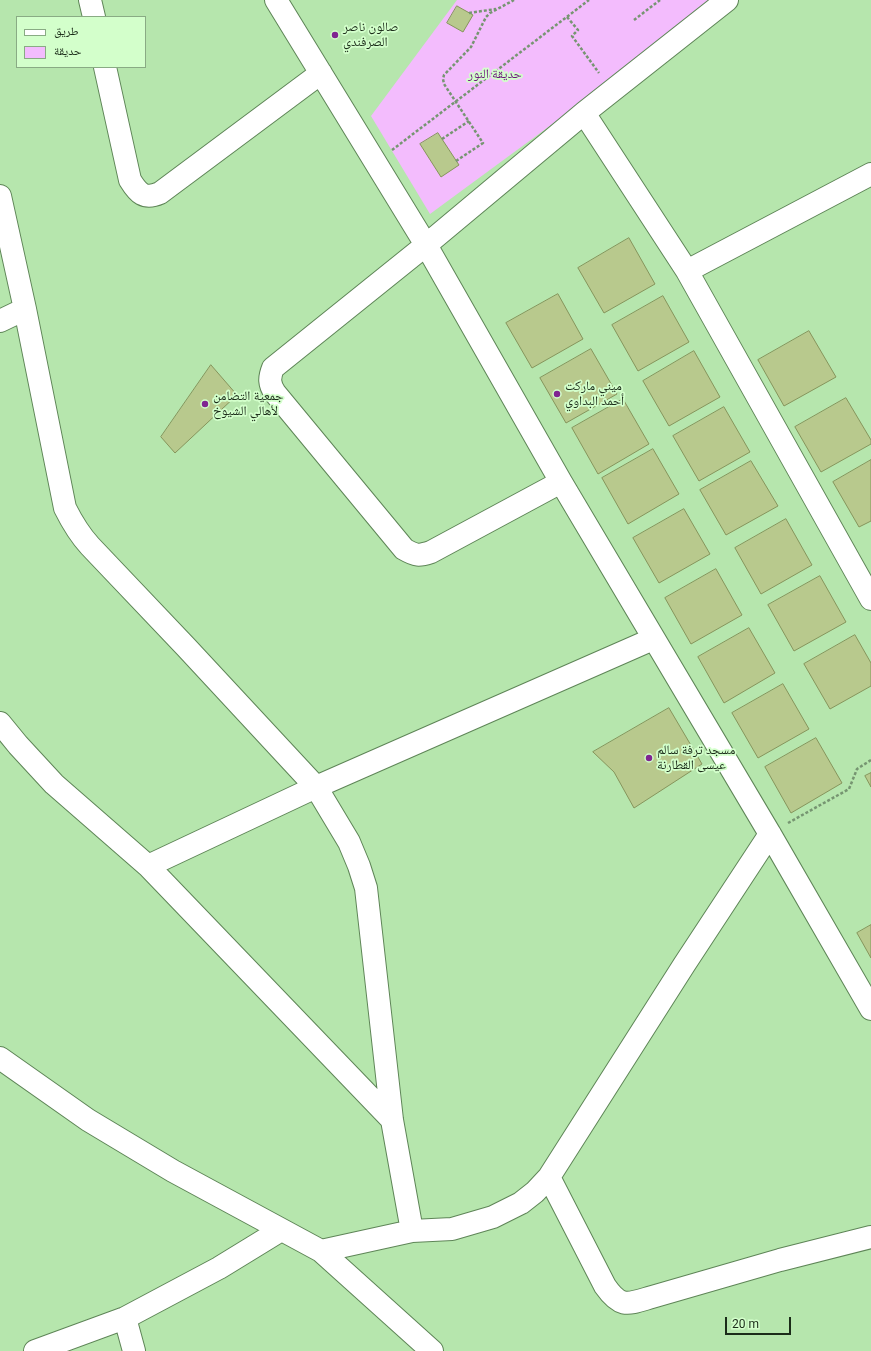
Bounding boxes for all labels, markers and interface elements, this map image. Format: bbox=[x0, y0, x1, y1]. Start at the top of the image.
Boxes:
legend bbox=[16, 16, 146, 68]
place label: صالون ناصر الصرفندي bbox=[343, 20, 399, 51]
text: طريق bbox=[54, 24, 79, 38]
marker: صالون ناصر الصرفندي bbox=[330, 30, 340, 40]
text: حديقة bbox=[54, 44, 82, 58]
park label: حديقة النور bbox=[468, 67, 522, 83]
place label: ميني ماركت أحمد البداوي bbox=[565, 379, 624, 410]
place label: جمعية التضامن لأهالي الشيوخ bbox=[213, 389, 283, 420]
marker: ميني ماركت أحمد البداوي bbox=[552, 389, 562, 399]
marker: جمعية التضامن لأهالي الشيوخ bbox=[200, 399, 210, 409]
place label: مسجد ترفة سالم عيسى القطارنة bbox=[657, 743, 735, 774]
marker: مسجد ترفة سالم عيسى القطارنة bbox=[644, 753, 654, 763]
scale bar bbox=[727, 1309, 793, 1335]
text: 20 m bbox=[732, 1317, 759, 1331]

